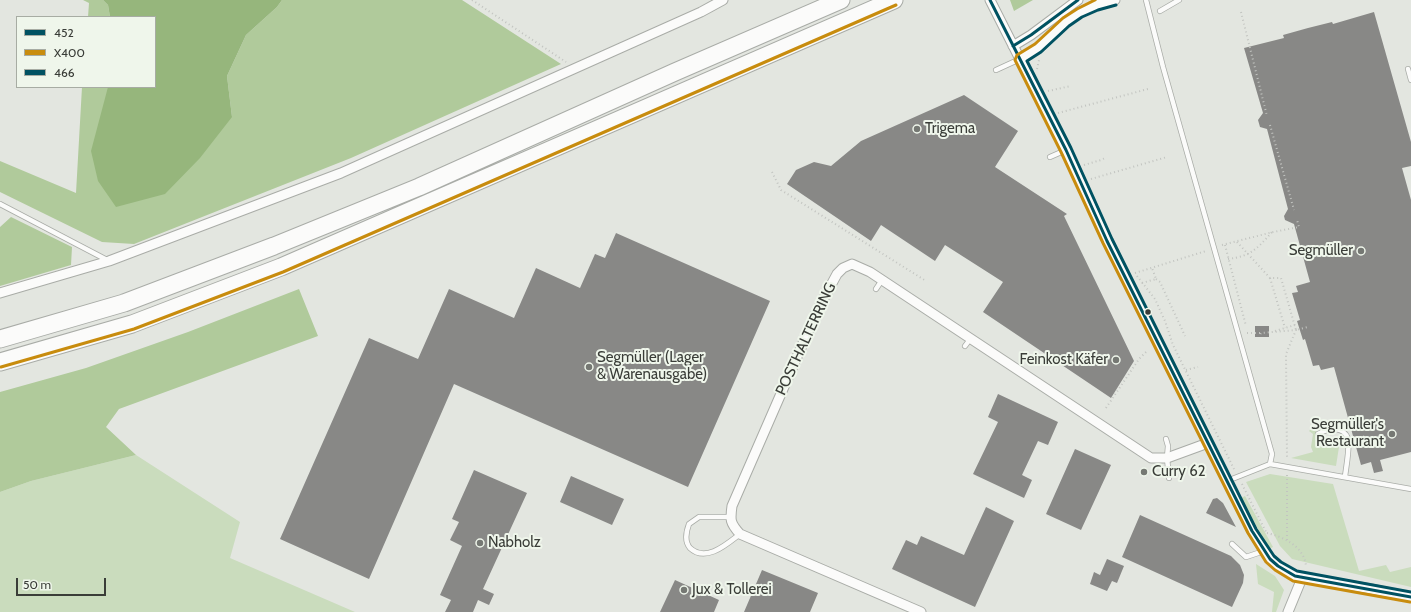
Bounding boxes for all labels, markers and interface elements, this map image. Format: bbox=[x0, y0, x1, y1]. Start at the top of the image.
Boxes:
legend bbox=[16, 16, 156, 88]
text: 452 bbox=[54, 25, 74, 40]
text: X400 bbox=[54, 45, 85, 60]
text: 466 bbox=[54, 65, 75, 80]
place label: Trigema bbox=[925, 120, 975, 138]
marker: Trigema bbox=[912, 124, 922, 134]
place label: Segmüller bbox=[1289, 242, 1353, 260]
marker: Segmüller bbox=[1356, 246, 1366, 256]
street label: POSTHALTERRING bbox=[772, 280, 840, 398]
unlabelled marker bbox=[1143, 307, 1153, 317]
place label: Segmüller (Lager & Warenausgabe) bbox=[597, 349, 707, 384]
place label: Feinkost Käfer bbox=[1019, 351, 1108, 369]
marker: Feinkost Käfer bbox=[1111, 355, 1121, 365]
marker: Segmüller (Lager & Warenausgabe) bbox=[584, 362, 594, 372]
place label: Segmüller's Restaurant bbox=[1311, 416, 1384, 451]
marker: Segmüller's Restaurant bbox=[1387, 429, 1397, 439]
place label: Curry 62 bbox=[1152, 463, 1206, 481]
marker: Curry 62 bbox=[1139, 467, 1149, 477]
place label: Nabholz bbox=[488, 534, 541, 552]
marker: Nabholz bbox=[475, 538, 485, 548]
scale bar bbox=[18, 570, 108, 596]
text: 50 m bbox=[23, 577, 51, 592]
place label: Jux & Tollerei bbox=[692, 581, 772, 599]
marker: Jux & Tollerei bbox=[679, 585, 689, 595]

